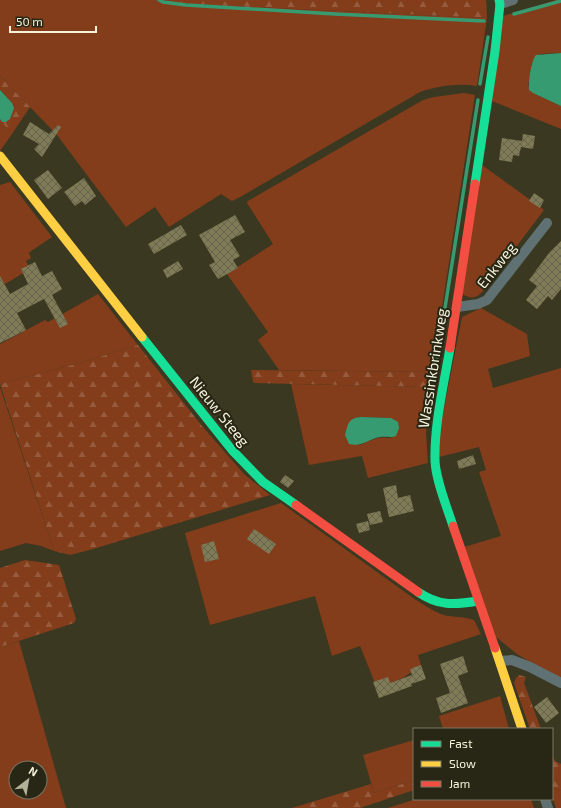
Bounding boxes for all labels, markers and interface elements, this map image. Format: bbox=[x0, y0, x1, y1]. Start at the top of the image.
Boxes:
scale bar bbox=[10, 8, 96, 34]
text: 50 m bbox=[16, 14, 43, 28]
street label: Enkweg bbox=[472, 238, 520, 292]
street label: Wassinkbrinkweg bbox=[414, 306, 450, 429]
street label: Nieuw Steeg bbox=[186, 372, 254, 450]
legend bbox=[413, 728, 553, 800]
text: Fast bbox=[449, 736, 473, 750]
text: Slow bbox=[449, 756, 476, 770]
north arrow bbox=[8, 760, 48, 800]
text: N bbox=[27, 763, 40, 779]
text: Jam bbox=[449, 776, 470, 790]

